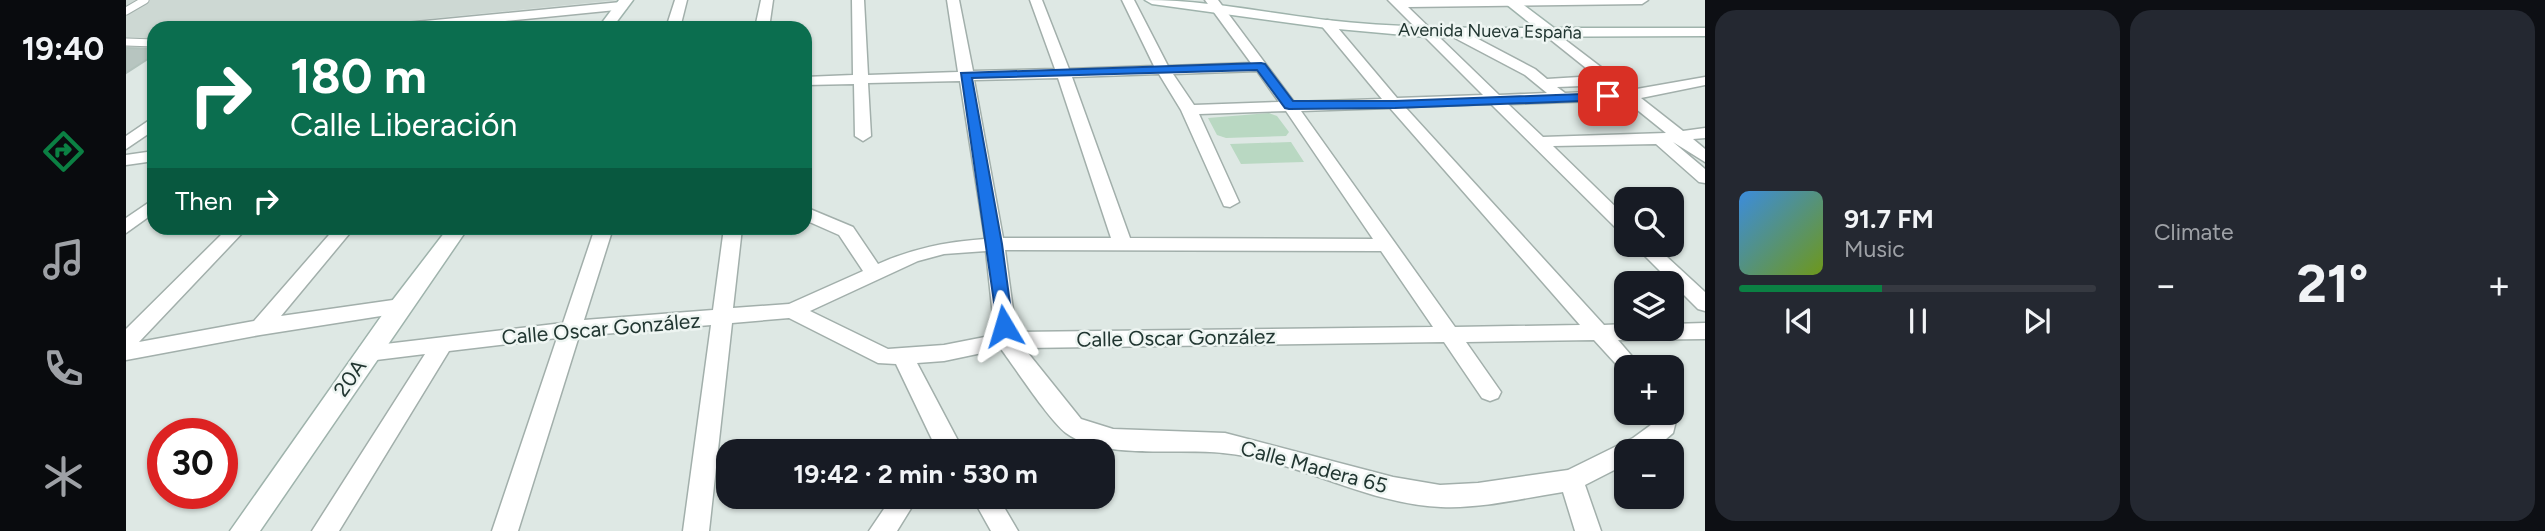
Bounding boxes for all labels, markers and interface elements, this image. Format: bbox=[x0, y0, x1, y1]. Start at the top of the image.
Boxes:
street label: Avenida Nueva España bbox=[1398, 18, 1582, 44]
text: 19:40 bbox=[22, 30, 104, 68]
text: 180 m bbox=[290, 46, 427, 105]
icon: right bbox=[175, 49, 266, 140]
pin bbox=[1578, 66, 1638, 126]
icon: arrive bbox=[1589, 77, 1627, 115]
text: Calle Liberación bbox=[290, 106, 517, 144]
icon: directions bbox=[39, 127, 88, 176]
icon: right bbox=[247, 182, 285, 220]
text: Then bbox=[175, 185, 233, 217]
map controls bbox=[1614, 187, 1684, 509]
button: search bbox=[1614, 187, 1684, 257]
text: 91.7 FM bbox=[1844, 203, 1934, 235]
text: Climate bbox=[2154, 218, 2233, 246]
icon: music bbox=[39, 235, 88, 284]
text: Music bbox=[1844, 235, 1905, 263]
text: 21° bbox=[2297, 253, 2368, 315]
text: − bbox=[2154, 262, 2178, 308]
text: + bbox=[2487, 262, 2511, 308]
button: layers bbox=[1614, 271, 1684, 341]
position arrow bbox=[967, 289, 1041, 363]
icon: previous bbox=[1780, 302, 1818, 340]
icon: pause bbox=[1899, 302, 1937, 340]
icon: next bbox=[2018, 302, 2056, 340]
street label: Calle Oscar González bbox=[501, 307, 701, 350]
street label: Calle Oscar González bbox=[1076, 323, 1276, 352]
icon: phone bbox=[39, 344, 88, 393]
street label: 20A bbox=[328, 354, 371, 401]
button: + bbox=[1614, 355, 1684, 425]
speed limit sign: 30 bbox=[147, 418, 238, 509]
street label: Calle Madera 65 bbox=[1238, 435, 1390, 498]
button: − bbox=[1614, 439, 1684, 509]
icon: climate bbox=[39, 452, 88, 501]
text: 19:42 · 2 min · 530 m bbox=[793, 458, 1038, 490]

